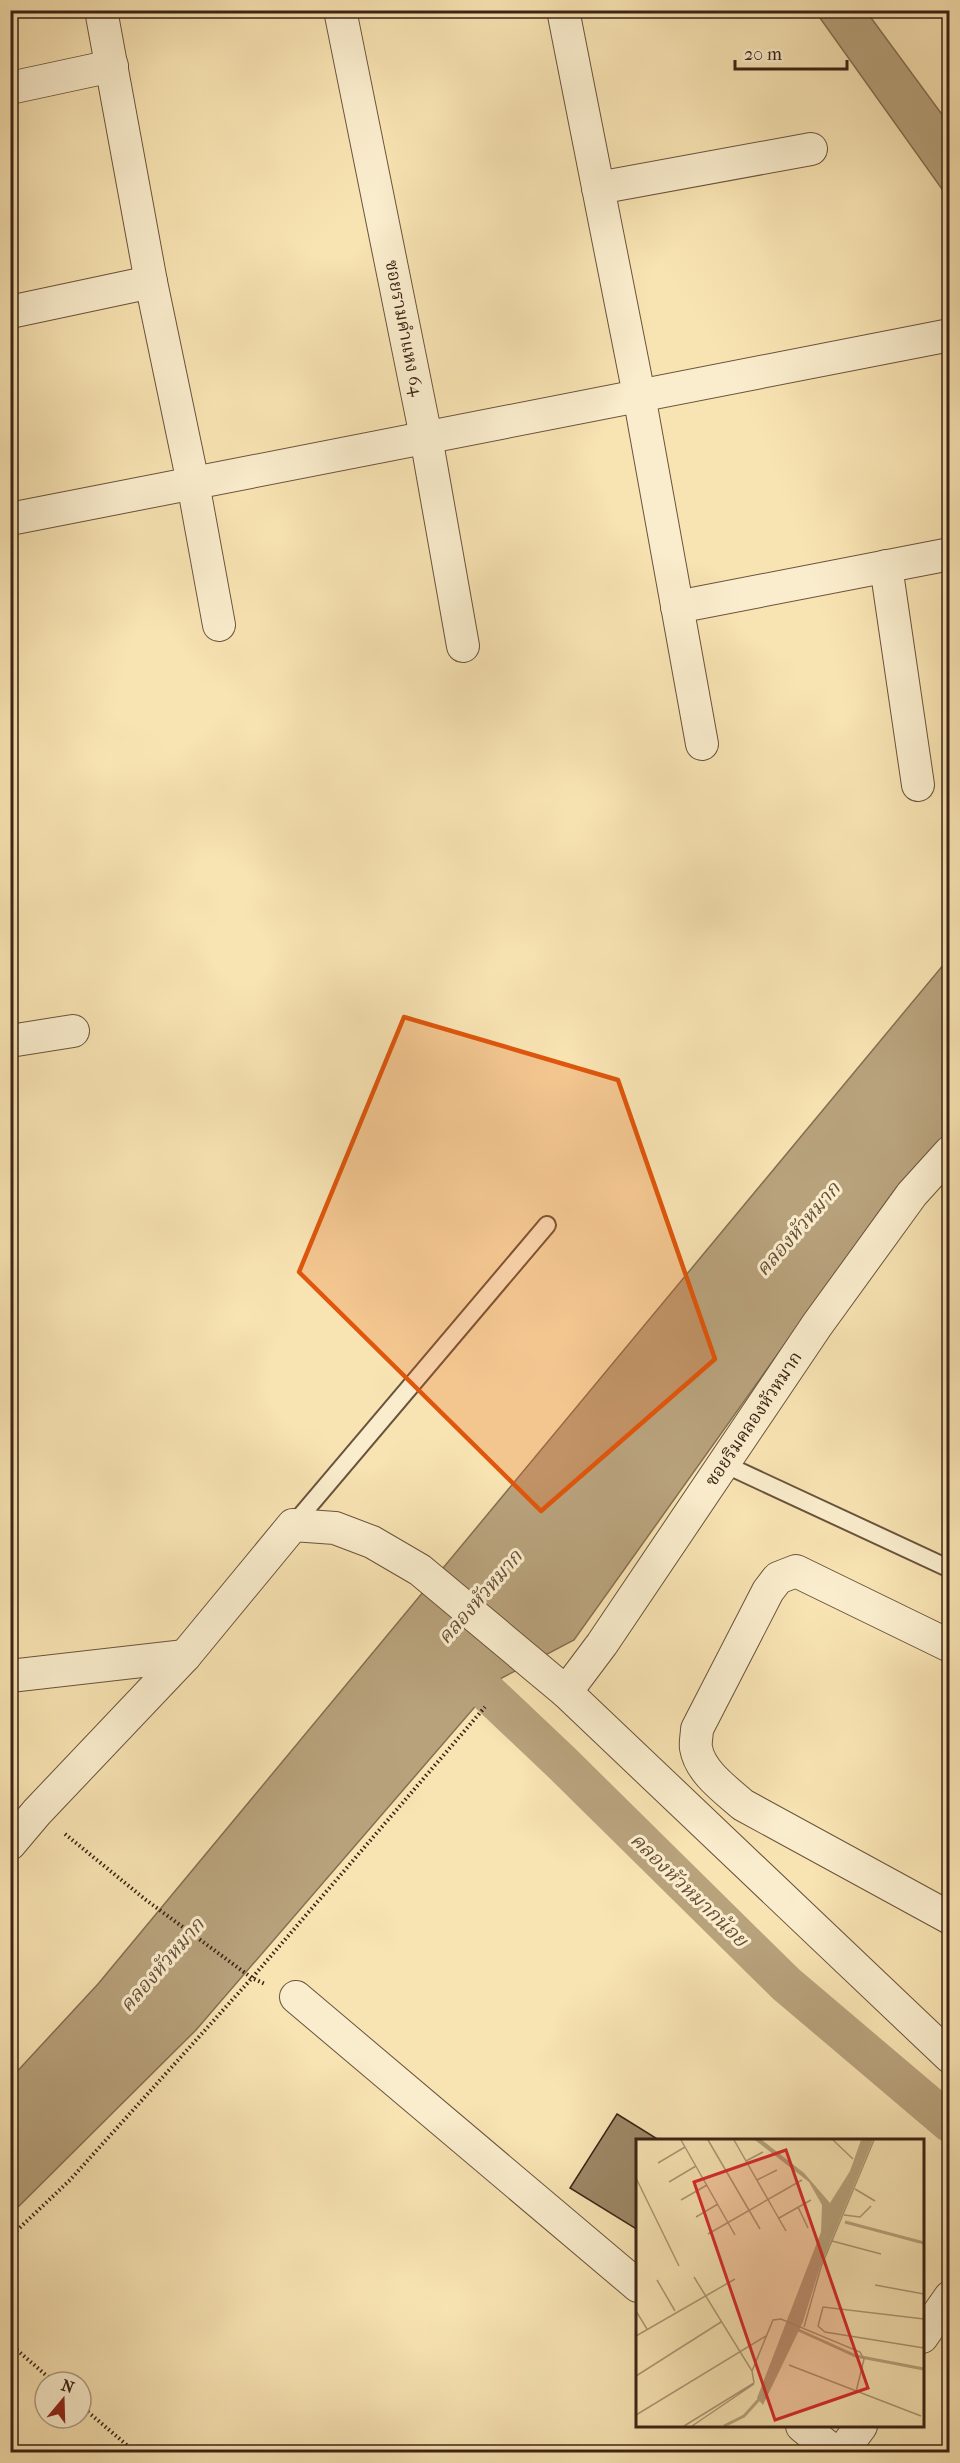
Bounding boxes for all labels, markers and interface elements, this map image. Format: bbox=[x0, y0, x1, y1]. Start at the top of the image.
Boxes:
scale bar bbox=[735, 33, 848, 71]
text: 20 m bbox=[744, 44, 782, 65]
street label: ซอยรามคำแหง 64 bbox=[381, 258, 428, 398]
water label: คลองหัวหมาก bbox=[751, 1177, 846, 1281]
street label: ซอยริมคลองหัวหมาก bbox=[701, 1348, 807, 1490]
water label: คลองหัวหมาก bbox=[433, 1545, 528, 1649]
water label: คลองหัวหมากน้อย bbox=[626, 1828, 753, 1952]
water label: คลองหัวหมาก bbox=[115, 1913, 210, 2017]
inset map bbox=[636, 2139, 924, 2427]
north arrow bbox=[33, 2370, 93, 2430]
text: N bbox=[59, 2375, 77, 2398]

